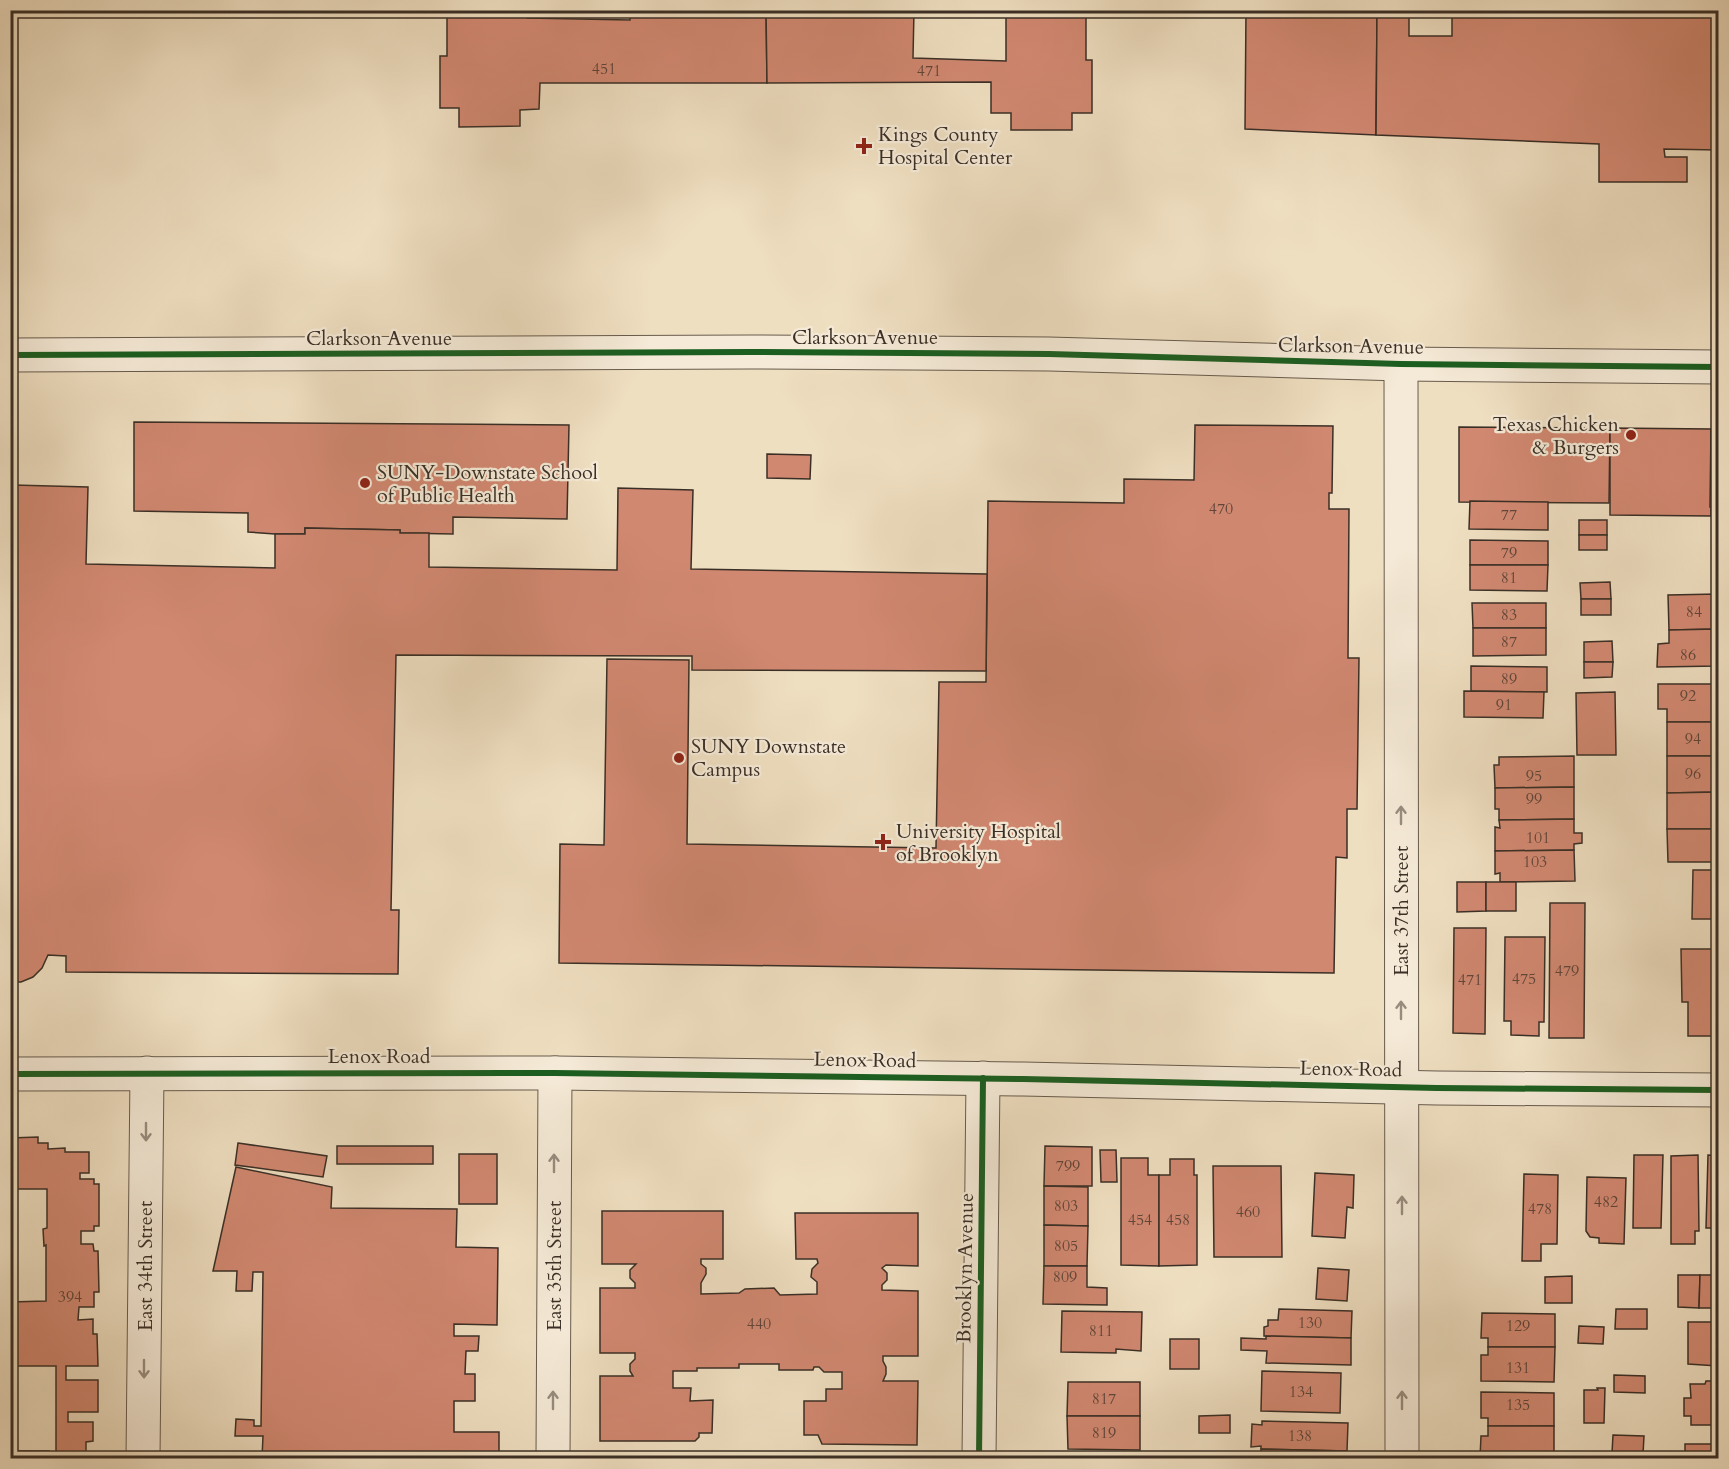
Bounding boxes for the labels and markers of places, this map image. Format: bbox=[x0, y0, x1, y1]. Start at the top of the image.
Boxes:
place label: Kings County Hospital Center bbox=[878, 121, 1013, 171]
marker: Kings County Hospital Center bbox=[855, 137, 873, 155]
place label: Texas Chicken & Burgers bbox=[1492, 411, 1620, 461]
marker: Texas Chicken & Burgers bbox=[1624, 428, 1638, 442]
place label: SUNY-Downstate School of Public Health bbox=[377, 459, 598, 509]
marker: SUNY-Downstate School of Public Health bbox=[358, 476, 372, 490]
place label: SUNY Downstate Campus bbox=[691, 733, 846, 783]
marker: SUNY Downstate Campus bbox=[672, 751, 686, 765]
place label: University Hospital of Brooklyn bbox=[896, 818, 1061, 868]
marker: University Hospital of Brooklyn bbox=[874, 833, 892, 851]

